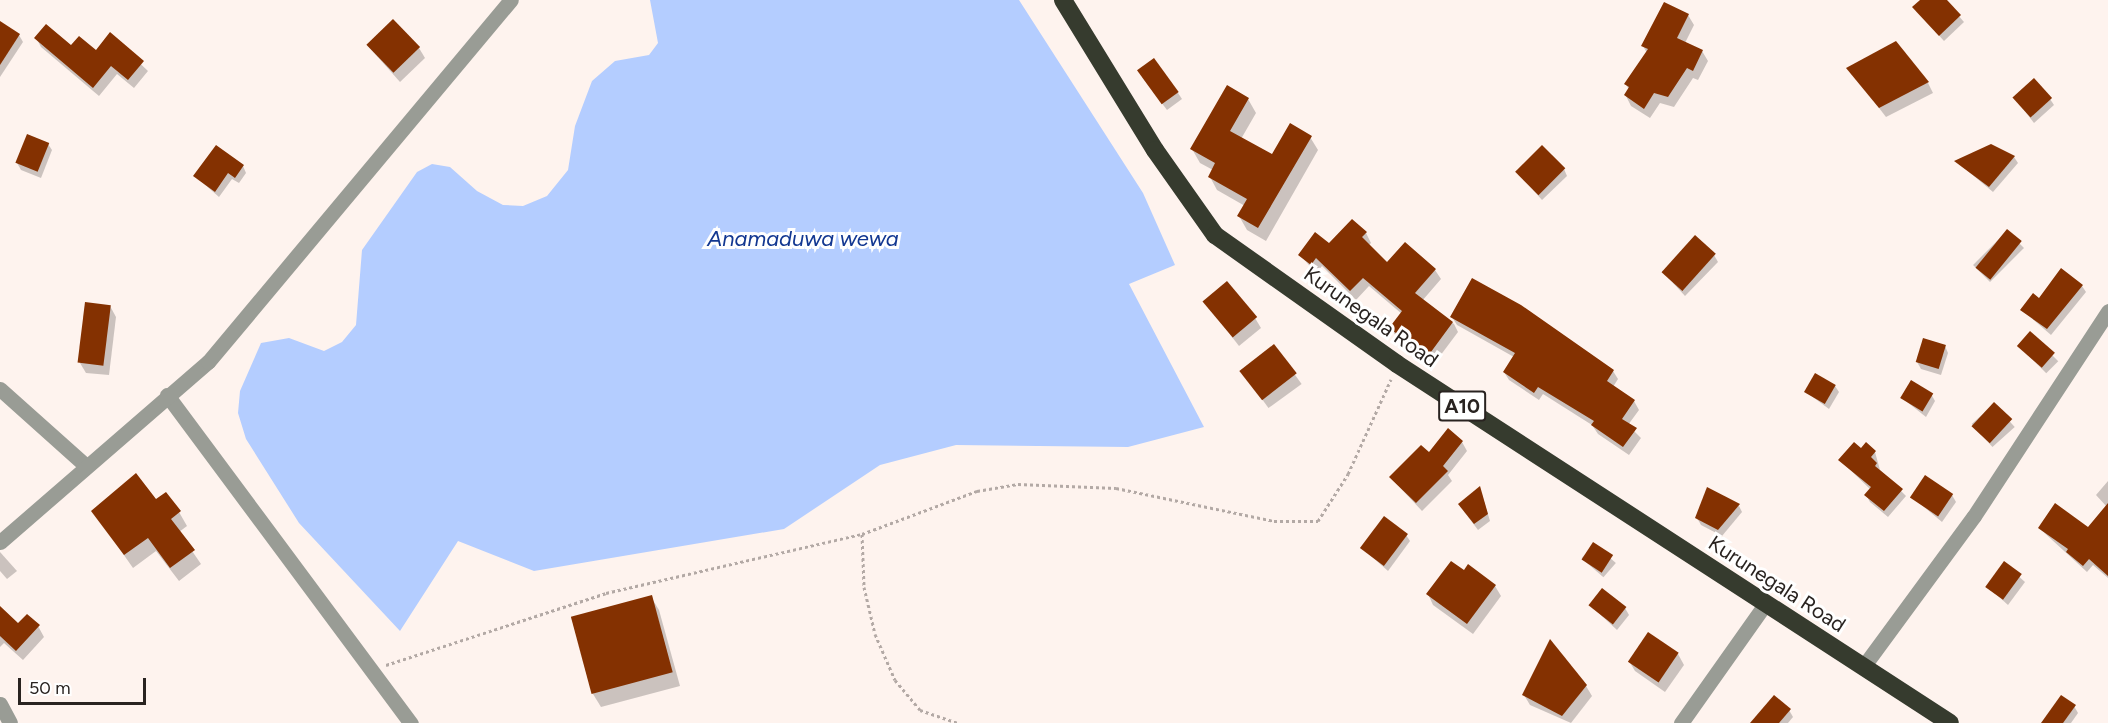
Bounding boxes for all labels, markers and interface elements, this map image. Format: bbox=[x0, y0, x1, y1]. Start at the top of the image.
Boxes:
water label: Anamaduwa wewa bbox=[707, 226, 899, 252]
street label: Kurunegala Road bbox=[1299, 261, 1443, 373]
road number: A10 bbox=[1438, 389, 1486, 423]
street label: Kurunegala Road bbox=[1704, 530, 1850, 638]
scale bar bbox=[21, 666, 148, 704]
text: 50 m bbox=[29, 677, 71, 699]

